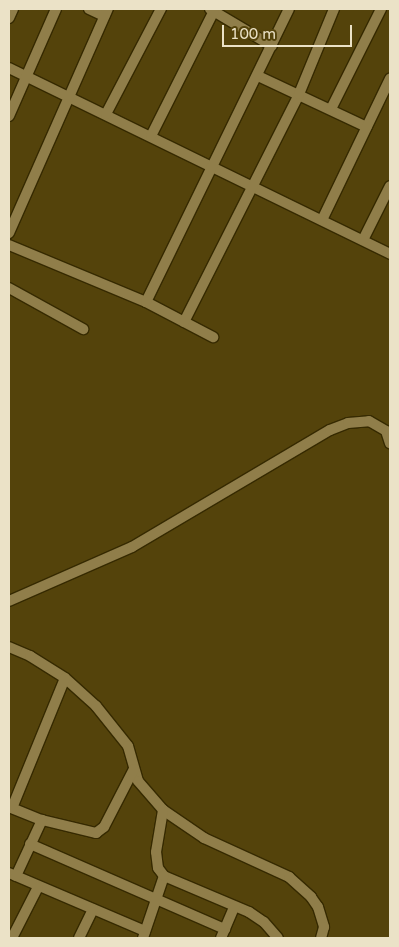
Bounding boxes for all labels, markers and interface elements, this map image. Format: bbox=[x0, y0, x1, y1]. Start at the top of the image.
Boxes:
scale bar bbox=[224, 15, 354, 47]
text: 100 m bbox=[230, 25, 276, 43]

